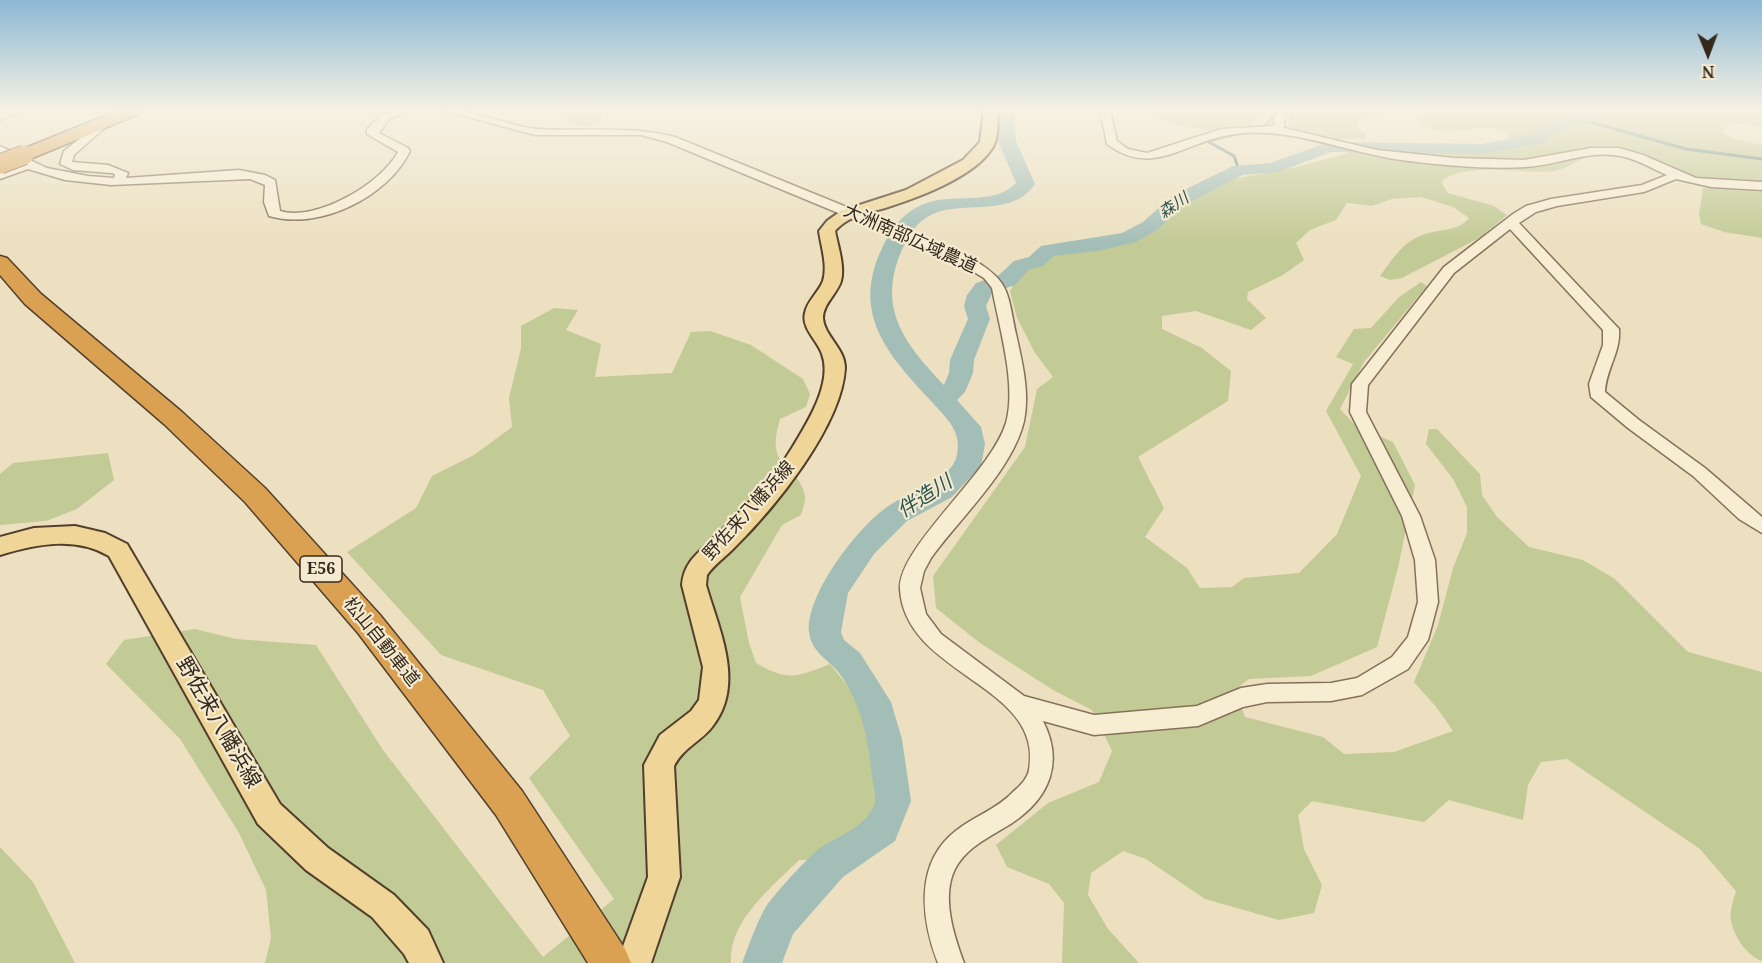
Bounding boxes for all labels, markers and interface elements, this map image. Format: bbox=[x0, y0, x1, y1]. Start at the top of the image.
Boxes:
north arrow bbox=[1678, 24, 1738, 84]
text: N bbox=[1702, 61, 1715, 83]
water label: 森川 bbox=[1155, 189, 1193, 223]
street label: 大洲南部広域農道 bbox=[840, 200, 980, 278]
street label: 野佐来八幡浜線 bbox=[699, 457, 799, 565]
water label: 伴造川 bbox=[893, 471, 957, 523]
road number: E56 bbox=[300, 556, 342, 582]
street label: 松山自動車道 bbox=[339, 593, 423, 691]
street label: 野佐来八幡浜線 bbox=[170, 653, 266, 793]

